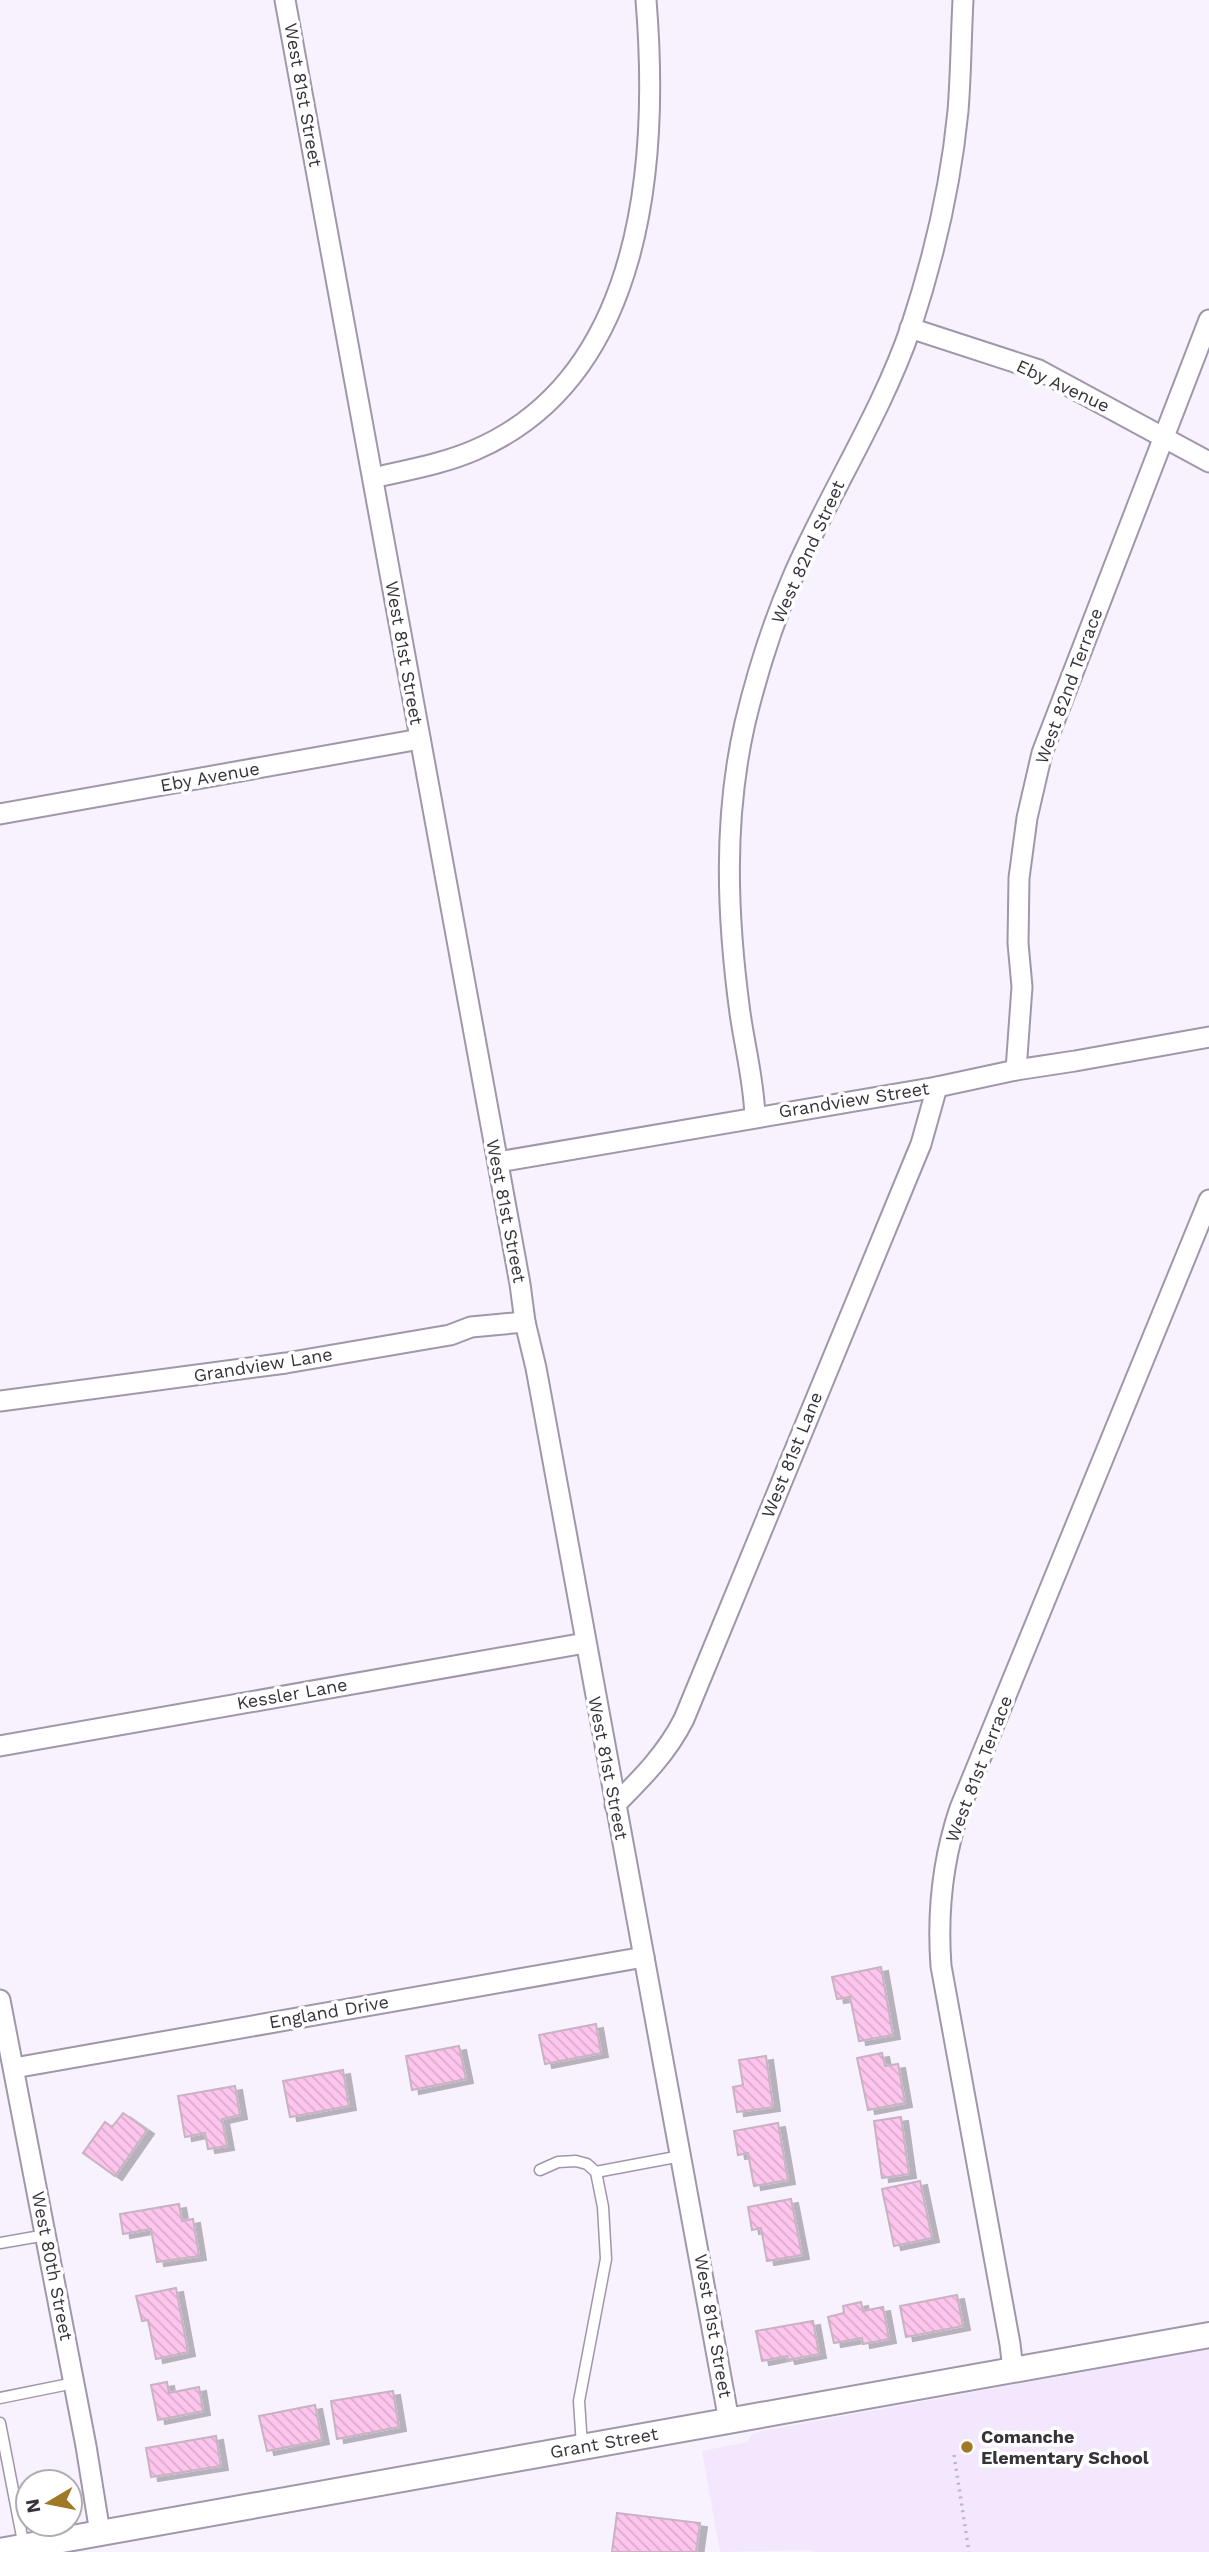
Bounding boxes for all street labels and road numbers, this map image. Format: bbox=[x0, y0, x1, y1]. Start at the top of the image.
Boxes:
street label: West 81st Street bbox=[281, 21, 327, 169]
street label: Eby Avenue bbox=[1013, 355, 1113, 416]
street label: West 82nd Street bbox=[767, 477, 849, 627]
street label: West 81st Street bbox=[382, 579, 428, 727]
street label: West 82nd Terrace bbox=[1031, 605, 1106, 767]
street label: Eby Avenue bbox=[159, 757, 261, 796]
street label: Grandview Street bbox=[777, 1077, 931, 1122]
street label: West 81st Street bbox=[482, 1137, 531, 1285]
street label: Grandview Lane bbox=[192, 1343, 334, 1386]
street label: West 81st Lane bbox=[757, 1389, 826, 1521]
street label: Kessler Lane bbox=[235, 1673, 349, 1714]
street label: West 81st Terrace bbox=[941, 1693, 1016, 1845]
street label: West 81st Street bbox=[584, 1694, 633, 1842]
street label: England Drive bbox=[267, 1991, 390, 2032]
street label: West 80th Street bbox=[28, 2190, 77, 2343]
street label: West 81st Street bbox=[691, 2252, 737, 2400]
street label: Grant Street bbox=[548, 2423, 660, 2462]

